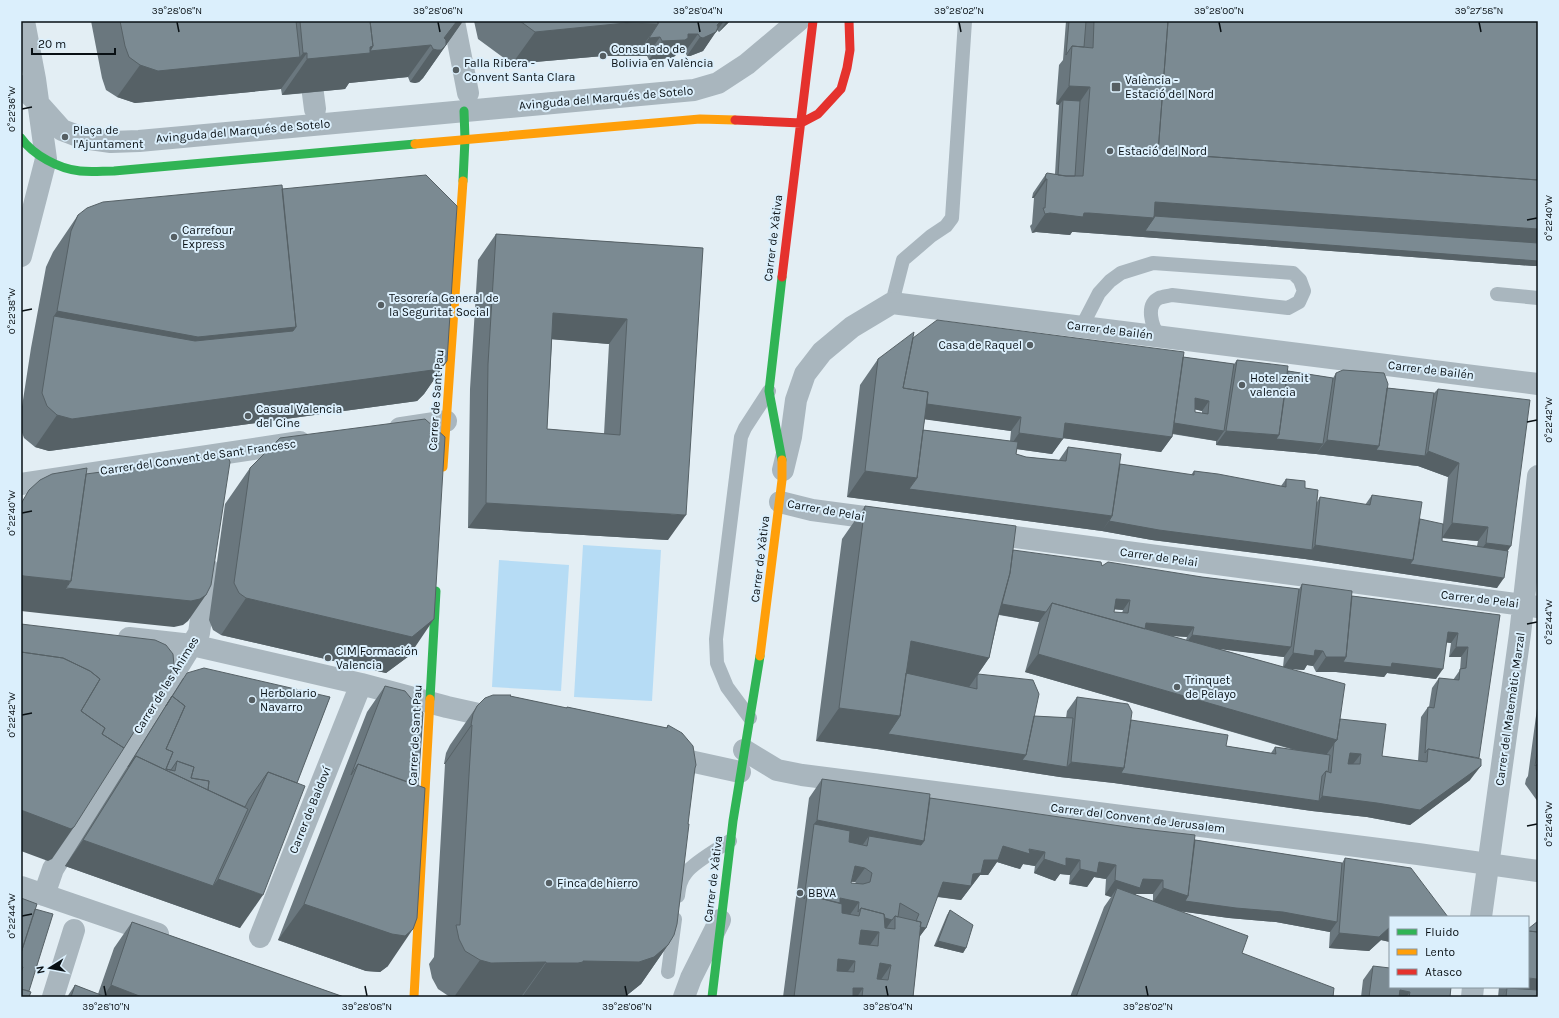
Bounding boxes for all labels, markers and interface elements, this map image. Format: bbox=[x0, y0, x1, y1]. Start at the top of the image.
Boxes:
text: 39°28'08"N bbox=[152, 5, 202, 17]
text: 39°28'06"N bbox=[413, 5, 463, 17]
text: 39°28'04"N bbox=[673, 5, 723, 17]
text: 39°28'02"N bbox=[934, 5, 984, 17]
text: 39°28'00"N bbox=[1194, 5, 1244, 17]
text: 39°27'58"N bbox=[1455, 5, 1503, 17]
scale bar bbox=[32, 30, 115, 56]
text: 20 m bbox=[38, 37, 66, 51]
place label: Consulado de Bolivia en València bbox=[611, 42, 713, 70]
marker: Consulado de Bolivia en València bbox=[598, 51, 608, 61]
place label: Falla Ribera - Convent Santa Clara bbox=[464, 56, 575, 84]
marker: Falla Ribera - Convent Santa Clara bbox=[451, 65, 461, 75]
place label: València - Estació del Nord bbox=[1125, 73, 1214, 101]
marker: València - Estació del Nord bbox=[1110, 81, 1122, 93]
street label: Avinguda del Marqués de Sotelo bbox=[518, 83, 694, 113]
text: 0°22'36"W bbox=[6, 86, 18, 132]
street label: Avinguda del Marqués de Sotelo bbox=[155, 116, 331, 146]
place label: Plaça de l'Ajuntament bbox=[73, 123, 144, 151]
marker: Plaça de l'Ajuntament bbox=[60, 132, 70, 142]
place label: Estació del Nord bbox=[1118, 144, 1207, 158]
marker: Estació del Nord bbox=[1105, 146, 1115, 156]
street label: Carrer de Xàtiva bbox=[761, 194, 785, 282]
text: 0°22'40"W bbox=[1543, 195, 1555, 241]
place label: Carrefour Express bbox=[182, 223, 234, 251]
marker: Carrefour Express bbox=[169, 232, 179, 242]
text: 0°22'38"W bbox=[6, 288, 18, 334]
place label: Tesorería General de la Seguritat Social bbox=[389, 291, 499, 319]
marker: Tesorería General de la Seguritat Social bbox=[376, 300, 386, 310]
street label: Carrer de Bailén bbox=[1066, 318, 1154, 342]
place label: Casa de Raquel bbox=[938, 338, 1022, 352]
marker: Casa de Raquel bbox=[1025, 340, 1035, 350]
street label: Carrer de Sant Pau bbox=[425, 349, 447, 451]
street label: Carrer de Bailén bbox=[1387, 358, 1475, 382]
place label: Hotel zenit valencia bbox=[1250, 371, 1309, 399]
marker: Hotel zenit valencia bbox=[1237, 380, 1247, 390]
text: 0°22'42"W bbox=[1543, 397, 1555, 443]
place label: Casual Valencia del Cine bbox=[256, 402, 342, 430]
marker: Casual Valencia del Cine bbox=[243, 411, 253, 421]
street label: Carrer del Convent de Sant Francesc bbox=[99, 436, 297, 478]
text: 0°22'40"W bbox=[6, 490, 18, 536]
street label: Carrer de Pelai bbox=[786, 496, 866, 524]
street label: Carrer de Xàtiva bbox=[748, 515, 772, 603]
street label: Carrer de Pelai bbox=[1119, 545, 1199, 569]
street label: Carrer de Pelai bbox=[1440, 587, 1520, 611]
text: 0°22'44"W bbox=[1543, 599, 1555, 645]
street label: Carrer del Matemàtic Marzal bbox=[1492, 631, 1528, 787]
street label: Carrer de les Ànimes bbox=[129, 633, 202, 736]
place label: CIM Formación Valencia bbox=[336, 644, 418, 672]
marker: CIM Formación Valencia bbox=[323, 653, 333, 663]
place label: Trinquet de Pelayo bbox=[1185, 673, 1236, 701]
marker: Trinquet de Pelayo bbox=[1172, 682, 1182, 692]
street label: Carrer de Sant Pau bbox=[405, 684, 425, 786]
place label: Herbolario Navarro bbox=[260, 686, 317, 714]
text: 0°22'42"W bbox=[6, 692, 18, 738]
marker: Herbolario Navarro bbox=[247, 695, 257, 705]
street label: Carrer de Baldoví bbox=[286, 764, 334, 856]
street label: Carrer del Convent de Jerusalem bbox=[1050, 800, 1226, 836]
text: 0°22'46"W bbox=[1543, 801, 1555, 847]
street label: Carrer de Xàtiva bbox=[701, 835, 725, 923]
place label: Finca de hierro bbox=[557, 876, 638, 890]
marker: Finca de hierro bbox=[544, 878, 554, 888]
place label: BBVA bbox=[808, 886, 836, 900]
marker: BBVA bbox=[795, 888, 805, 898]
text: 0°22'44"W bbox=[6, 893, 18, 939]
legend bbox=[1389, 916, 1529, 988]
text: Fluido bbox=[1425, 925, 1459, 939]
text: Lento bbox=[1425, 945, 1455, 959]
north arrow bbox=[30, 948, 70, 988]
text: N bbox=[34, 965, 48, 975]
text: Atasco bbox=[1425, 965, 1462, 979]
text: 39°28'10"N bbox=[82, 1001, 130, 1013]
text: 39°28'08"N bbox=[342, 1001, 392, 1013]
text: 39°28'06"N bbox=[602, 1001, 652, 1013]
text: 39°28'04"N bbox=[863, 1001, 913, 1013]
text: 39°28'02"N bbox=[1123, 1001, 1173, 1013]

